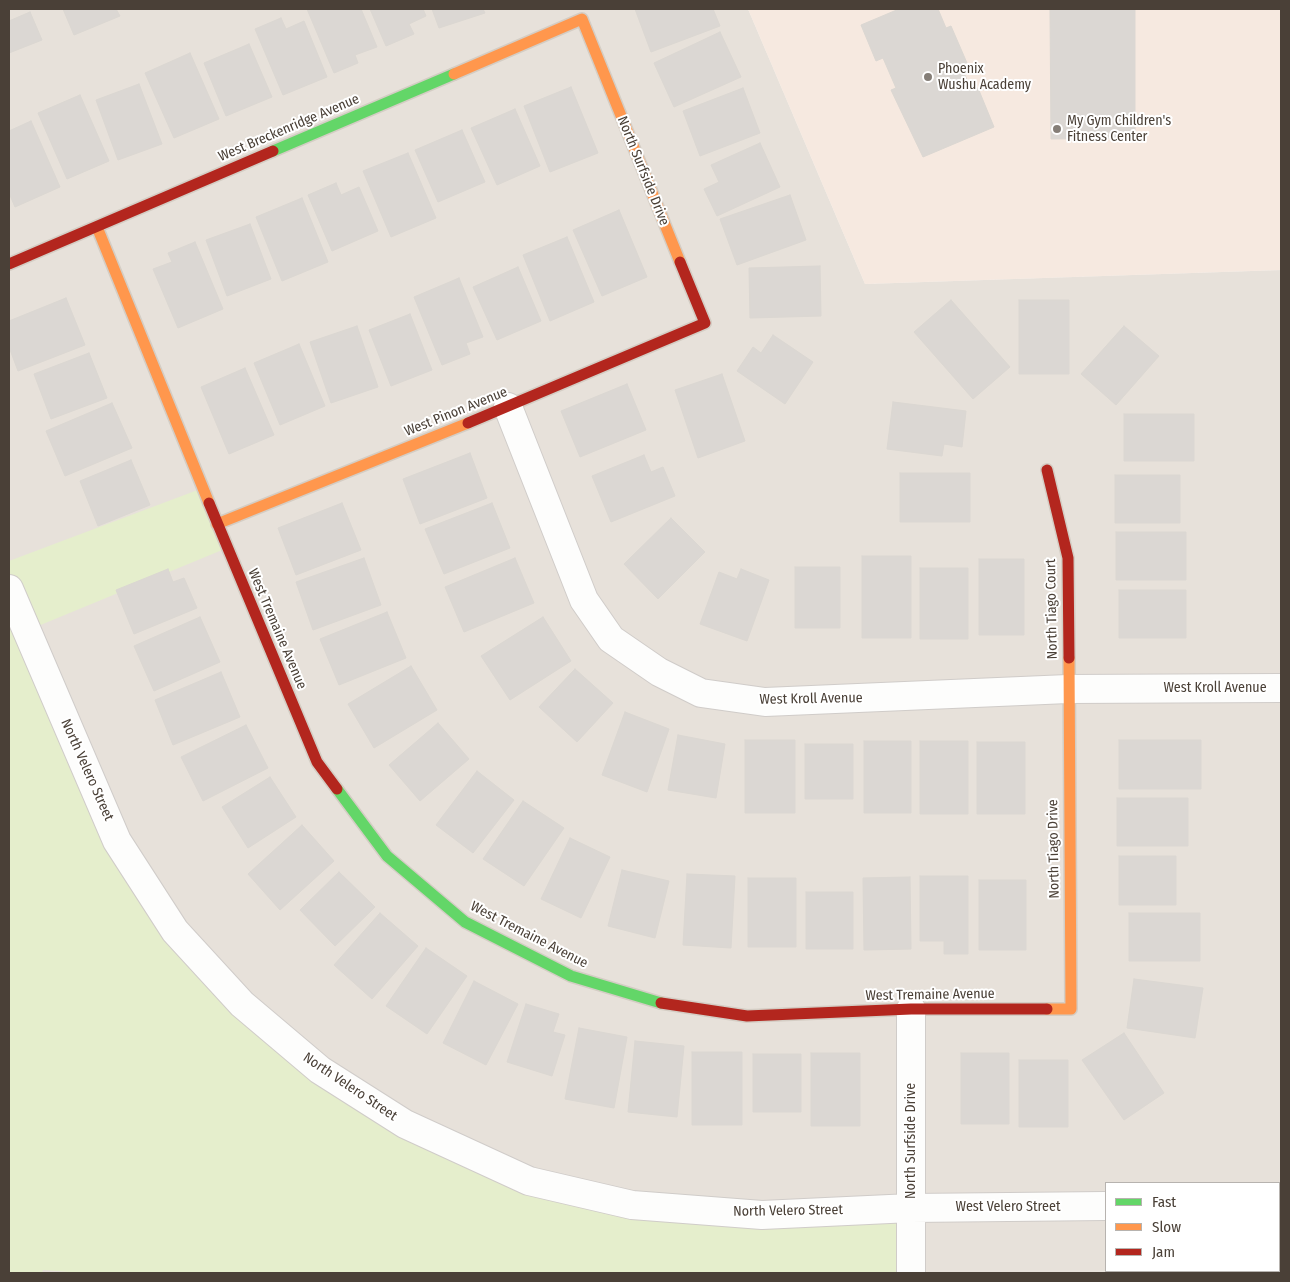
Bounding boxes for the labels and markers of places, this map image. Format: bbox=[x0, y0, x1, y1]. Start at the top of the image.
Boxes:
place label: Phoenix Wushu Academy bbox=[938, 61, 1031, 94]
marker: Phoenix Wushu Academy bbox=[922, 71, 934, 83]
place label: My Gym Children's Fitness Center bbox=[1067, 113, 1171, 146]
marker: My Gym Children's Fitness Center bbox=[1051, 123, 1063, 135]

